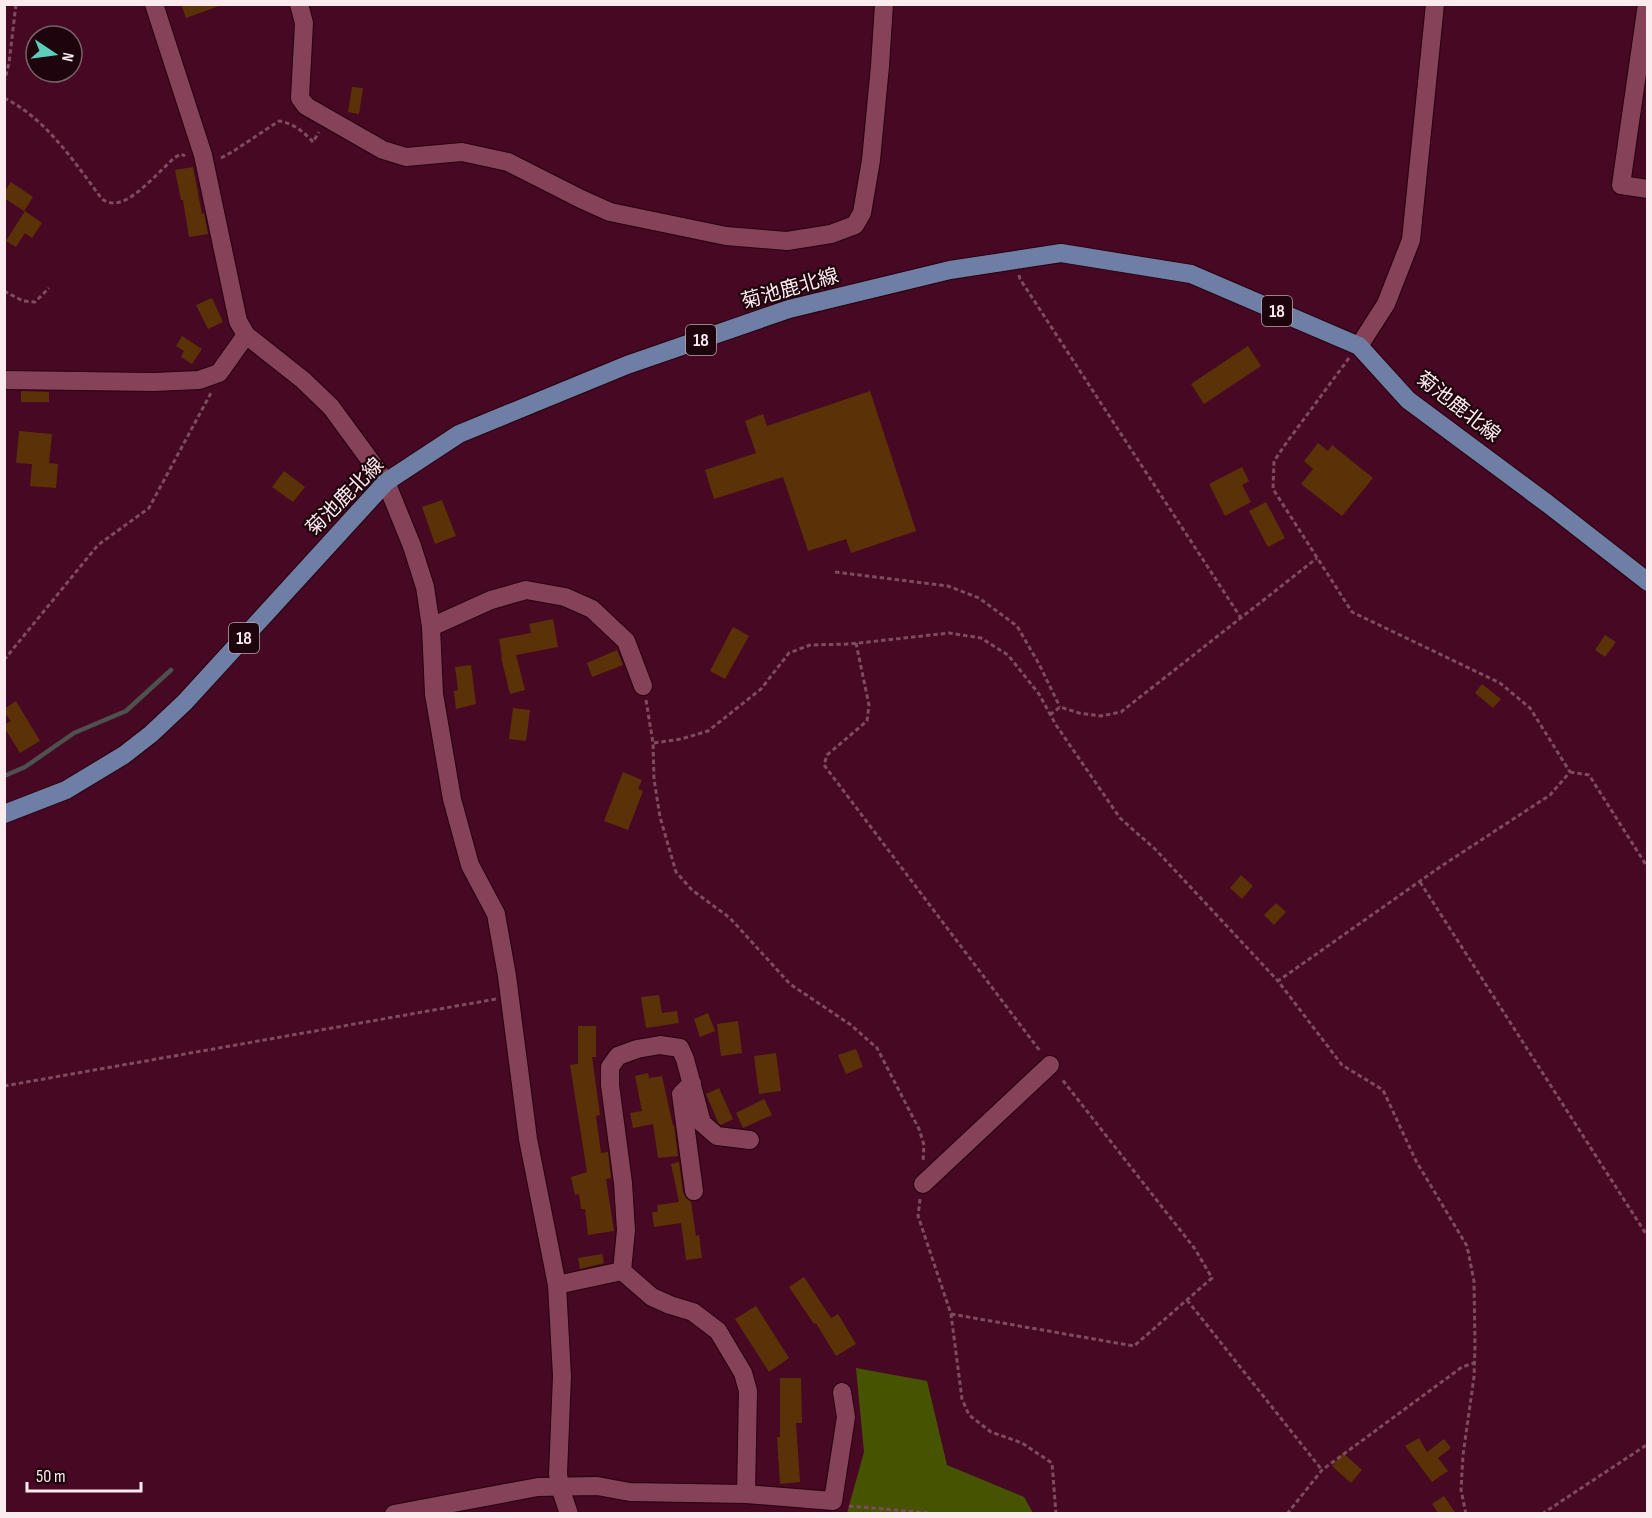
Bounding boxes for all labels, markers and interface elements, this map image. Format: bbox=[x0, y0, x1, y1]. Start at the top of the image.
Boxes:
north arrow bbox=[24, 24, 84, 84]
text: N bbox=[57, 51, 77, 63]
street label: 菊池鹿北線 bbox=[739, 264, 841, 314]
road number: 18 bbox=[1262, 296, 1292, 326]
road number: 18 bbox=[686, 325, 716, 355]
street label: 菊池鹿北線 bbox=[1411, 367, 1505, 447]
street label: 菊池鹿北線 bbox=[301, 453, 389, 541]
road number: 18 bbox=[229, 623, 259, 653]
scale bar bbox=[27, 1455, 141, 1493]
text: 50 m bbox=[36, 1466, 66, 1487]

